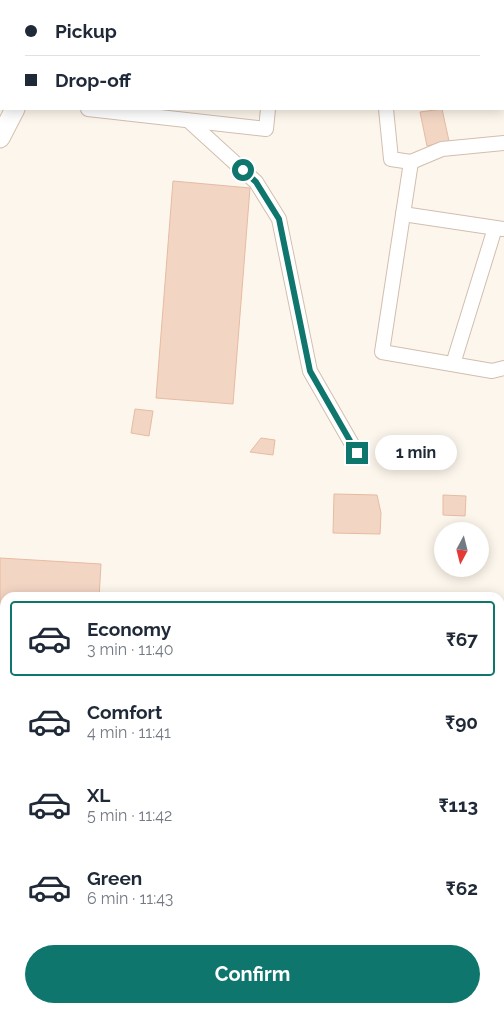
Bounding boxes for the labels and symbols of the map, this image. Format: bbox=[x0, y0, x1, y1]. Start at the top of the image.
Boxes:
route start bbox=[232, 159, 254, 181]
callout: 1 min bbox=[374, 436, 457, 470]
route end bbox=[346, 442, 368, 464]
north arrow bbox=[434, 522, 489, 578]

